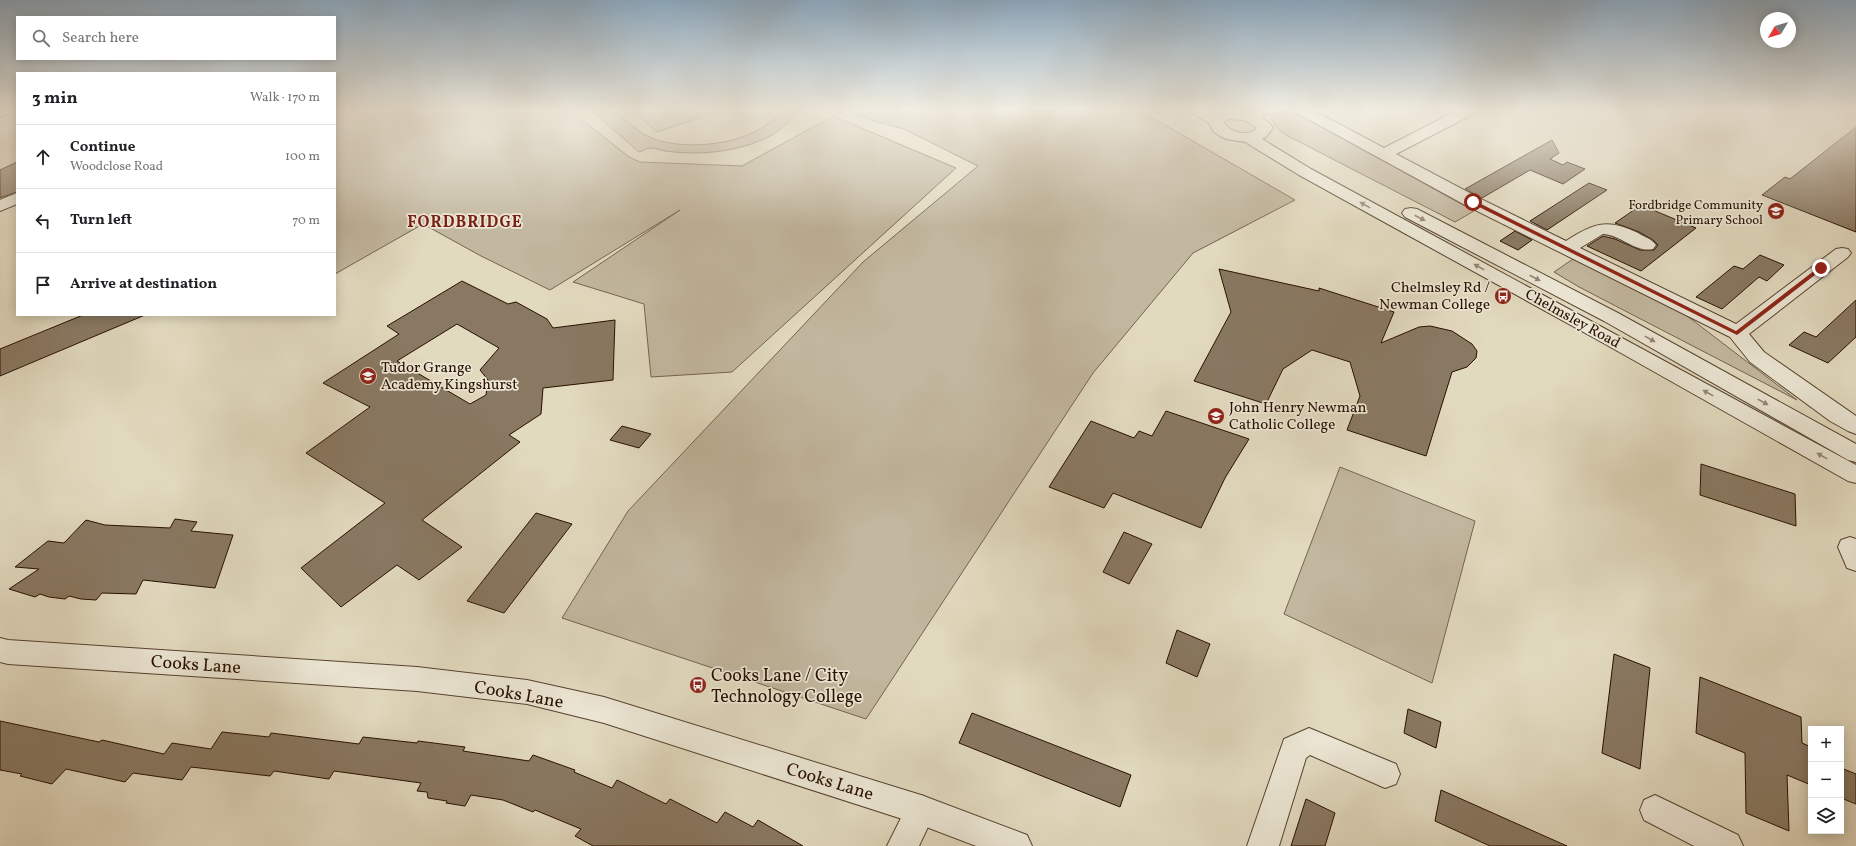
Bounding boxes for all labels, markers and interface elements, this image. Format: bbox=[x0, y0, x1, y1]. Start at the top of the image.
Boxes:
north arrow bbox=[1760, 12, 1796, 48]
search box bbox=[16, 16, 336, 60]
icon: search bbox=[30, 27, 52, 49]
text: Search here bbox=[62, 28, 139, 49]
text: 3 min bbox=[32, 87, 78, 110]
text: Walk · 170 m bbox=[250, 89, 320, 107]
text: Continue bbox=[70, 137, 135, 158]
icon: ahead bbox=[32, 146, 54, 168]
text: 100 m bbox=[285, 148, 320, 166]
text: Woodclose Road bbox=[70, 158, 163, 176]
route start bbox=[1464, 193, 1482, 211]
place label: Fordbridge Community Primary School bbox=[1628, 197, 1763, 230]
school or university icon: Fordbridge Community Primary School bbox=[1766, 201, 1786, 221]
one-way arrow bbox=[1359, 202, 1371, 209]
icon: left bbox=[32, 210, 54, 232]
text: Turn left bbox=[70, 210, 132, 231]
text: 70 m bbox=[292, 212, 320, 230]
district label: FORDBRIDGE bbox=[407, 212, 523, 234]
one-way arrow bbox=[1414, 215, 1426, 221]
route end bbox=[1812, 259, 1830, 277]
one-way arrow bbox=[1474, 264, 1485, 271]
icon: arrive bbox=[32, 274, 54, 296]
text: Arrive at destination bbox=[70, 274, 217, 295]
one-way arrow bbox=[1529, 274, 1541, 281]
place label: Chelmsley Rd / Newman College bbox=[1379, 278, 1491, 316]
street label: Chelmsley Road bbox=[1521, 284, 1624, 354]
bus stop icon: Chelmsley Rd / Newman College bbox=[1493, 286, 1513, 306]
one-way arrow bbox=[1644, 335, 1656, 342]
place label: Tudor Grange Academy Kingshurst bbox=[381, 358, 517, 396]
school or university icon: Tudor Grange Academy Kingshurst bbox=[358, 366, 378, 386]
one-way arrow bbox=[1703, 389, 1714, 396]
place label: John Henry Newman Catholic College bbox=[1229, 398, 1366, 436]
one-way arrow bbox=[1758, 399, 1769, 406]
school or university icon: John Henry Newman Catholic College bbox=[1206, 406, 1226, 426]
one-way arrow bbox=[1816, 453, 1828, 459]
street label: Cooks Lane bbox=[150, 650, 242, 681]
place label: Cooks Lane / City Technology College bbox=[711, 664, 862, 710]
street label: Cooks Lane bbox=[472, 675, 565, 716]
bus stop icon: Cooks Lane / City Technology College bbox=[688, 675, 708, 695]
map controls bbox=[1808, 726, 1844, 834]
button: + bbox=[1808, 726, 1844, 762]
street label: Cooks Lane bbox=[783, 757, 876, 808]
button: − bbox=[1808, 762, 1844, 798]
button: layers bbox=[1808, 798, 1844, 834]

